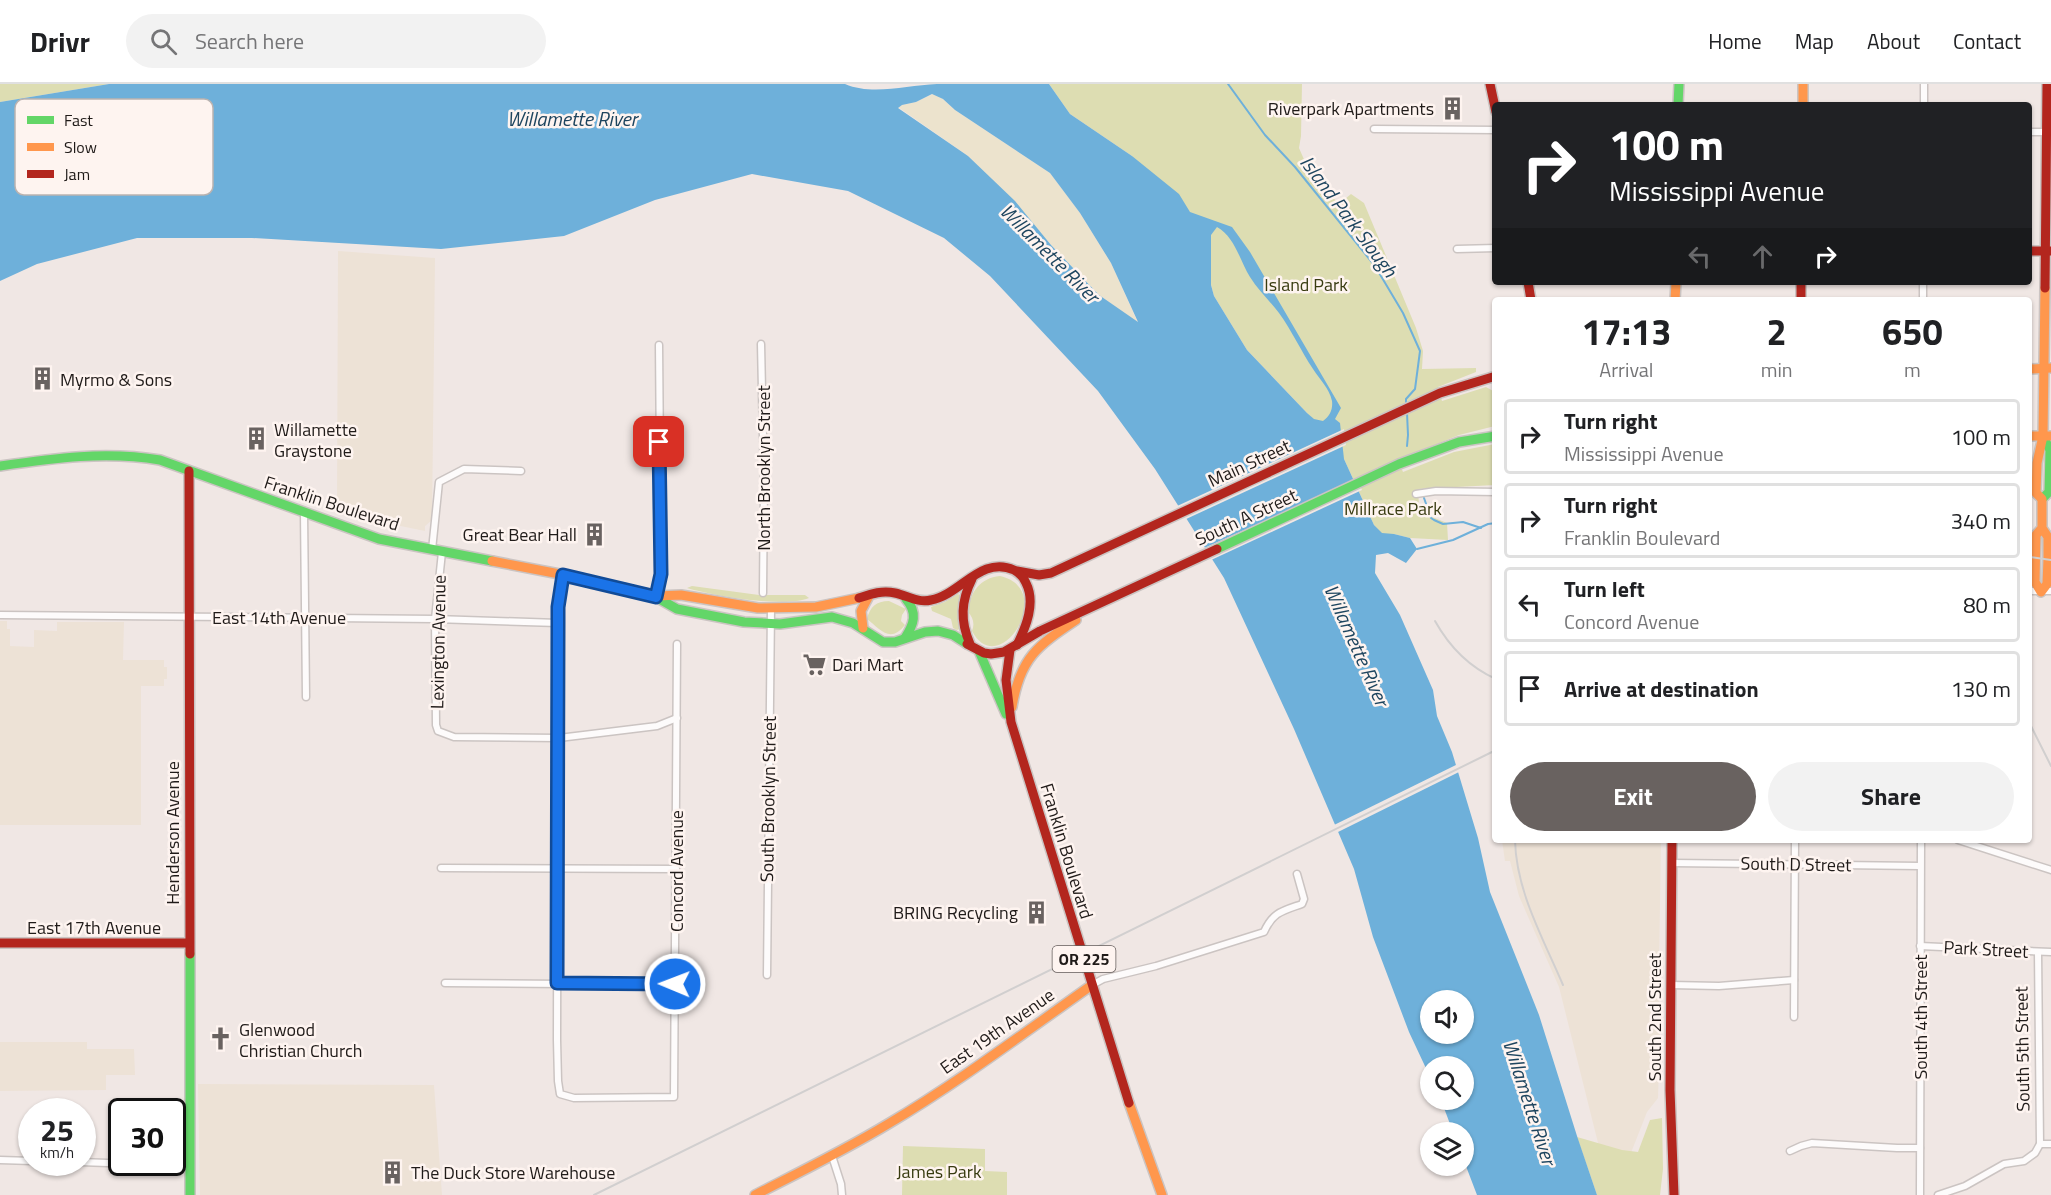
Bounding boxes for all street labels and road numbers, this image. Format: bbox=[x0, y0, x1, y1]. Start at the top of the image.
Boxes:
street label: North Brooklyn Street bbox=[750, 385, 777, 551]
street label: Main Street bbox=[1203, 432, 1295, 494]
street label: Franklin Boulevard bbox=[261, 468, 403, 538]
street label: South A Street bbox=[1191, 481, 1302, 552]
street label: Lexington Avenue bbox=[423, 575, 453, 709]
street label: East 14th Avenue bbox=[212, 604, 346, 631]
street label: South Brooklyn Street bbox=[753, 715, 783, 882]
street label: Henderson Avenue bbox=[159, 761, 186, 905]
street label: Franklin Boulevard bbox=[1034, 780, 1100, 922]
street label: Concord Avenue bbox=[663, 810, 690, 932]
street label: South D Street bbox=[1740, 850, 1852, 878]
street label: East 17th Avenue bbox=[27, 914, 161, 941]
street label: Park Street bbox=[1943, 933, 2030, 965]
road number: OR 225 bbox=[1052, 946, 1116, 972]
street label: South 2nd Street bbox=[1641, 952, 1668, 1081]
street label: South 4th Street bbox=[1907, 954, 1934, 1080]
street label: East 19th Avenue bbox=[934, 982, 1060, 1080]
street label: South 5th Street bbox=[2007, 986, 2037, 1112]

